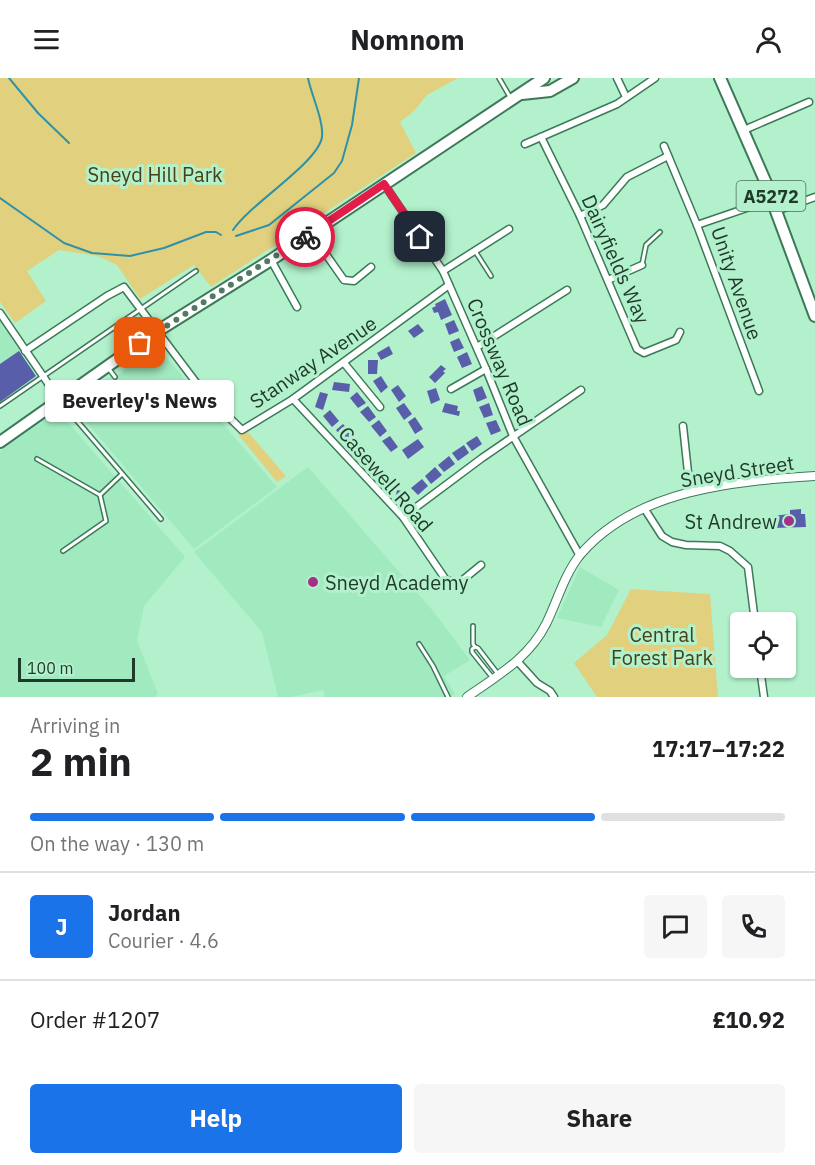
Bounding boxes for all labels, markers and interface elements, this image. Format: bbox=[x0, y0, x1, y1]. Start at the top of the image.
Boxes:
text: Nomnom bbox=[350, 22, 465, 57]
icon: menu bbox=[30, 23, 63, 56]
icon: person bbox=[752, 23, 785, 56]
park label: Sneyd Hill Park bbox=[87, 161, 223, 188]
road number: A5272 bbox=[736, 181, 806, 211]
street label: Dairyfields Way bbox=[575, 190, 657, 328]
courier bbox=[275, 207, 335, 267]
pin bbox=[394, 211, 445, 262]
icon: home bbox=[403, 220, 436, 253]
icon: bike bbox=[289, 221, 322, 254]
street label: Unity Avenue bbox=[705, 223, 769, 343]
street label: Crossway Road bbox=[461, 294, 539, 430]
street label: Stanway Avenue bbox=[244, 309, 382, 415]
pin bbox=[114, 317, 165, 368]
icon: bag bbox=[123, 326, 156, 359]
callout: Beverley's News bbox=[45, 379, 234, 421]
text: Beverley's News bbox=[62, 387, 217, 414]
street label: Casewell Road bbox=[333, 421, 439, 537]
street label: Sneyd Street bbox=[678, 449, 796, 493]
place label: St Andrew bbox=[684, 508, 777, 535]
marker: St Andrew bbox=[782, 514, 796, 528]
place label: Sneyd Academy bbox=[325, 569, 468, 596]
marker: Sneyd Academy bbox=[306, 575, 320, 589]
map controls bbox=[730, 612, 796, 678]
button: locate bbox=[730, 612, 796, 678]
park label: Central Forest Park bbox=[611, 621, 713, 671]
scale bar bbox=[18, 655, 135, 682]
text: 100 m bbox=[27, 658, 74, 678]
text: Arriving in bbox=[30, 712, 120, 739]
text: 17:17–17:22 bbox=[652, 734, 785, 763]
text: 2 min bbox=[30, 736, 132, 787]
text: On the way · 130 m bbox=[30, 830, 204, 857]
button: chat bbox=[644, 895, 707, 958]
button: phone bbox=[722, 895, 785, 958]
text: Jordan bbox=[108, 898, 181, 927]
text: J bbox=[55, 912, 68, 941]
text: Courier · 4.6 bbox=[108, 927, 219, 954]
text: Order #1207 bbox=[30, 1005, 160, 1034]
text: £10.92 bbox=[713, 1005, 785, 1034]
button: Help bbox=[30, 1084, 402, 1153]
button: Share bbox=[414, 1084, 785, 1153]

